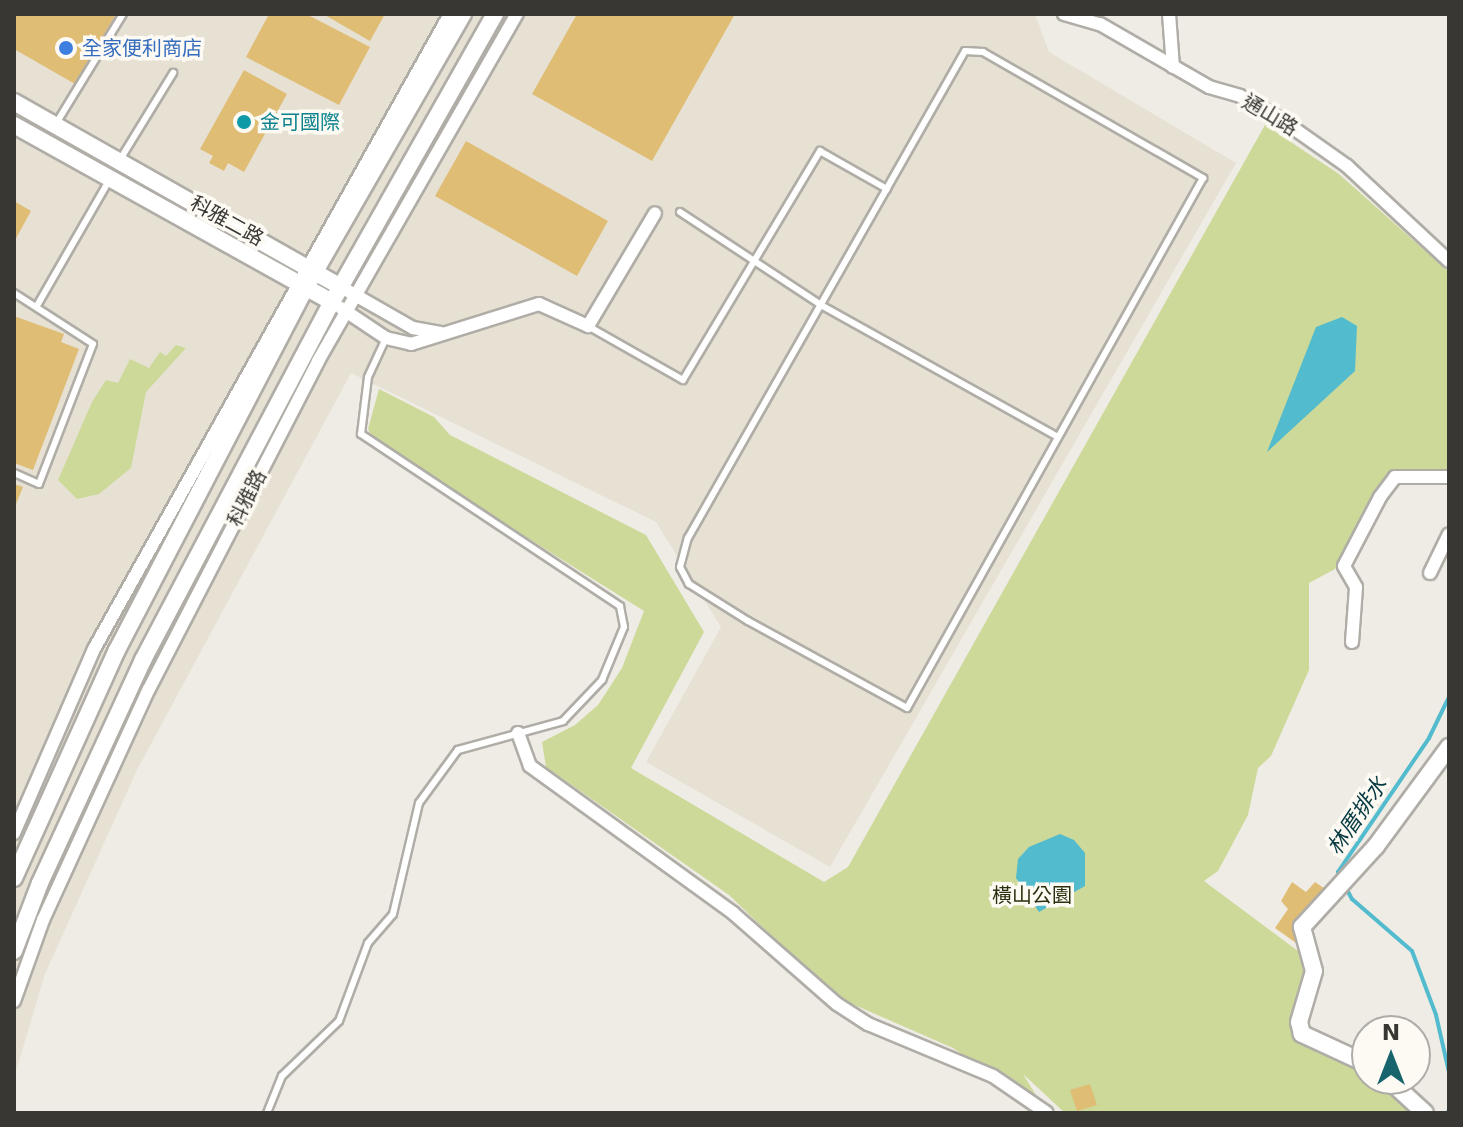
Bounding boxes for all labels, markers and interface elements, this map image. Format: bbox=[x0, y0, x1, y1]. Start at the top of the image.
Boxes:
place label: 全家便利商店 bbox=[82, 36, 202, 60]
marker: 全家便利商店 bbox=[57, 39, 75, 57]
street label: 通山路 bbox=[1238, 89, 1302, 141]
place label: 金可國際 bbox=[260, 110, 340, 134]
marker: 金可國際 bbox=[235, 113, 253, 131]
street label: 科雅二路 bbox=[186, 191, 268, 251]
street label: 科雅路 bbox=[223, 466, 271, 530]
water label: 林厝排水 bbox=[1321, 772, 1393, 860]
park label: 橫山公園 bbox=[992, 883, 1072, 907]
north arrow bbox=[1351, 1015, 1431, 1095]
text: N bbox=[1382, 1020, 1400, 1045]

